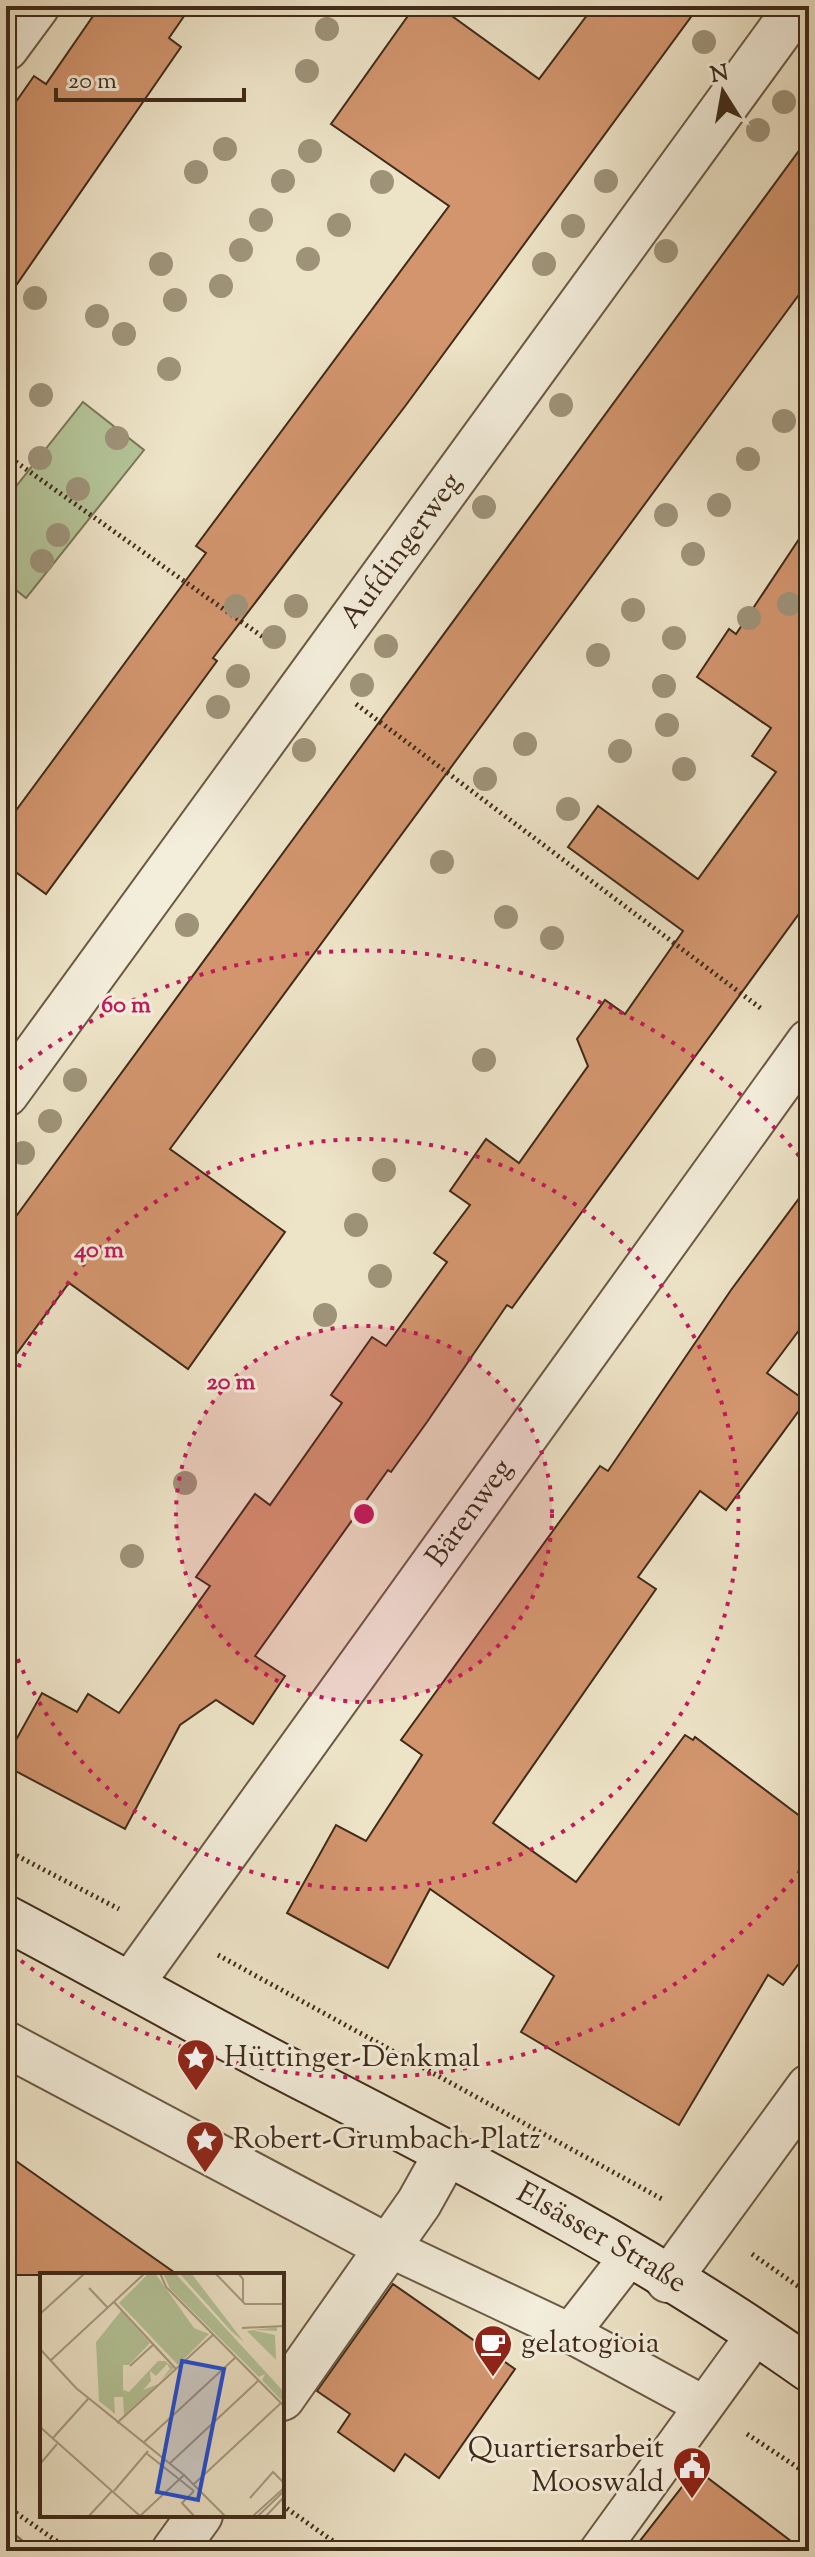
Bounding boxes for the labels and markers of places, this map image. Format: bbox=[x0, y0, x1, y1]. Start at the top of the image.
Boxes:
centre of rings bbox=[350, 1500, 378, 1528]
place icon: Hüttinger-Denkmal bbox=[175, 2037, 217, 2092]
place label: Hüttinger-Denkmal bbox=[224, 2037, 480, 2080]
place icon: Robert-Grumbach-Platz bbox=[184, 2119, 226, 2174]
place label: Robert-Grumbach-Platz bbox=[233, 2119, 541, 2162]
cafe icon: gelatogioia bbox=[472, 2323, 514, 2378]
place label: gelatogioia bbox=[521, 2323, 660, 2366]
place label: Quartiersarbeit Mooswald bbox=[468, 2428, 664, 2505]
public building icon: Quartiersarbeit Mooswald bbox=[671, 2445, 713, 2500]

